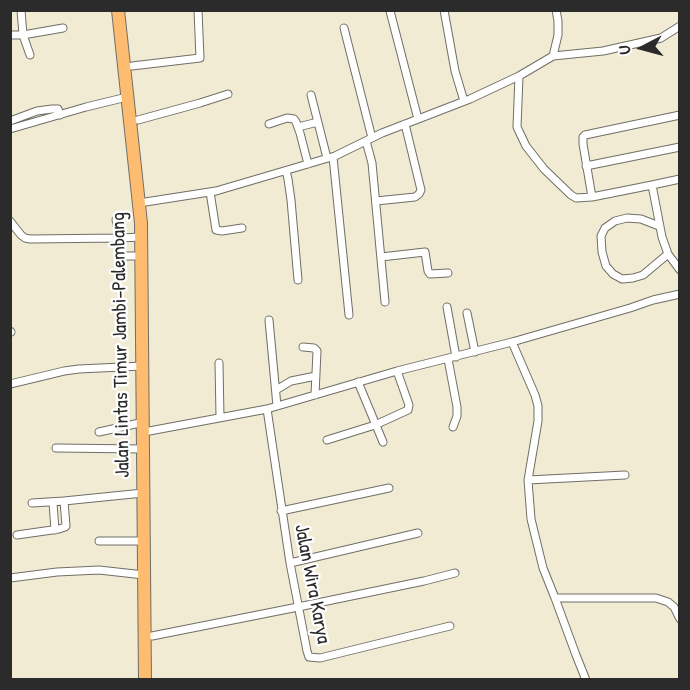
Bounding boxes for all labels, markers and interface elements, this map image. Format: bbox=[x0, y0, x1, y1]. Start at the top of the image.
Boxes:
north arrow bbox=[612, 18, 672, 78]
text: U bbox=[613, 44, 635, 55]
street label: Jalan Lintas Timur Jambi-Palembang bbox=[107, 212, 135, 478]
street label: Jalan Wira Karya bbox=[289, 522, 335, 646]

